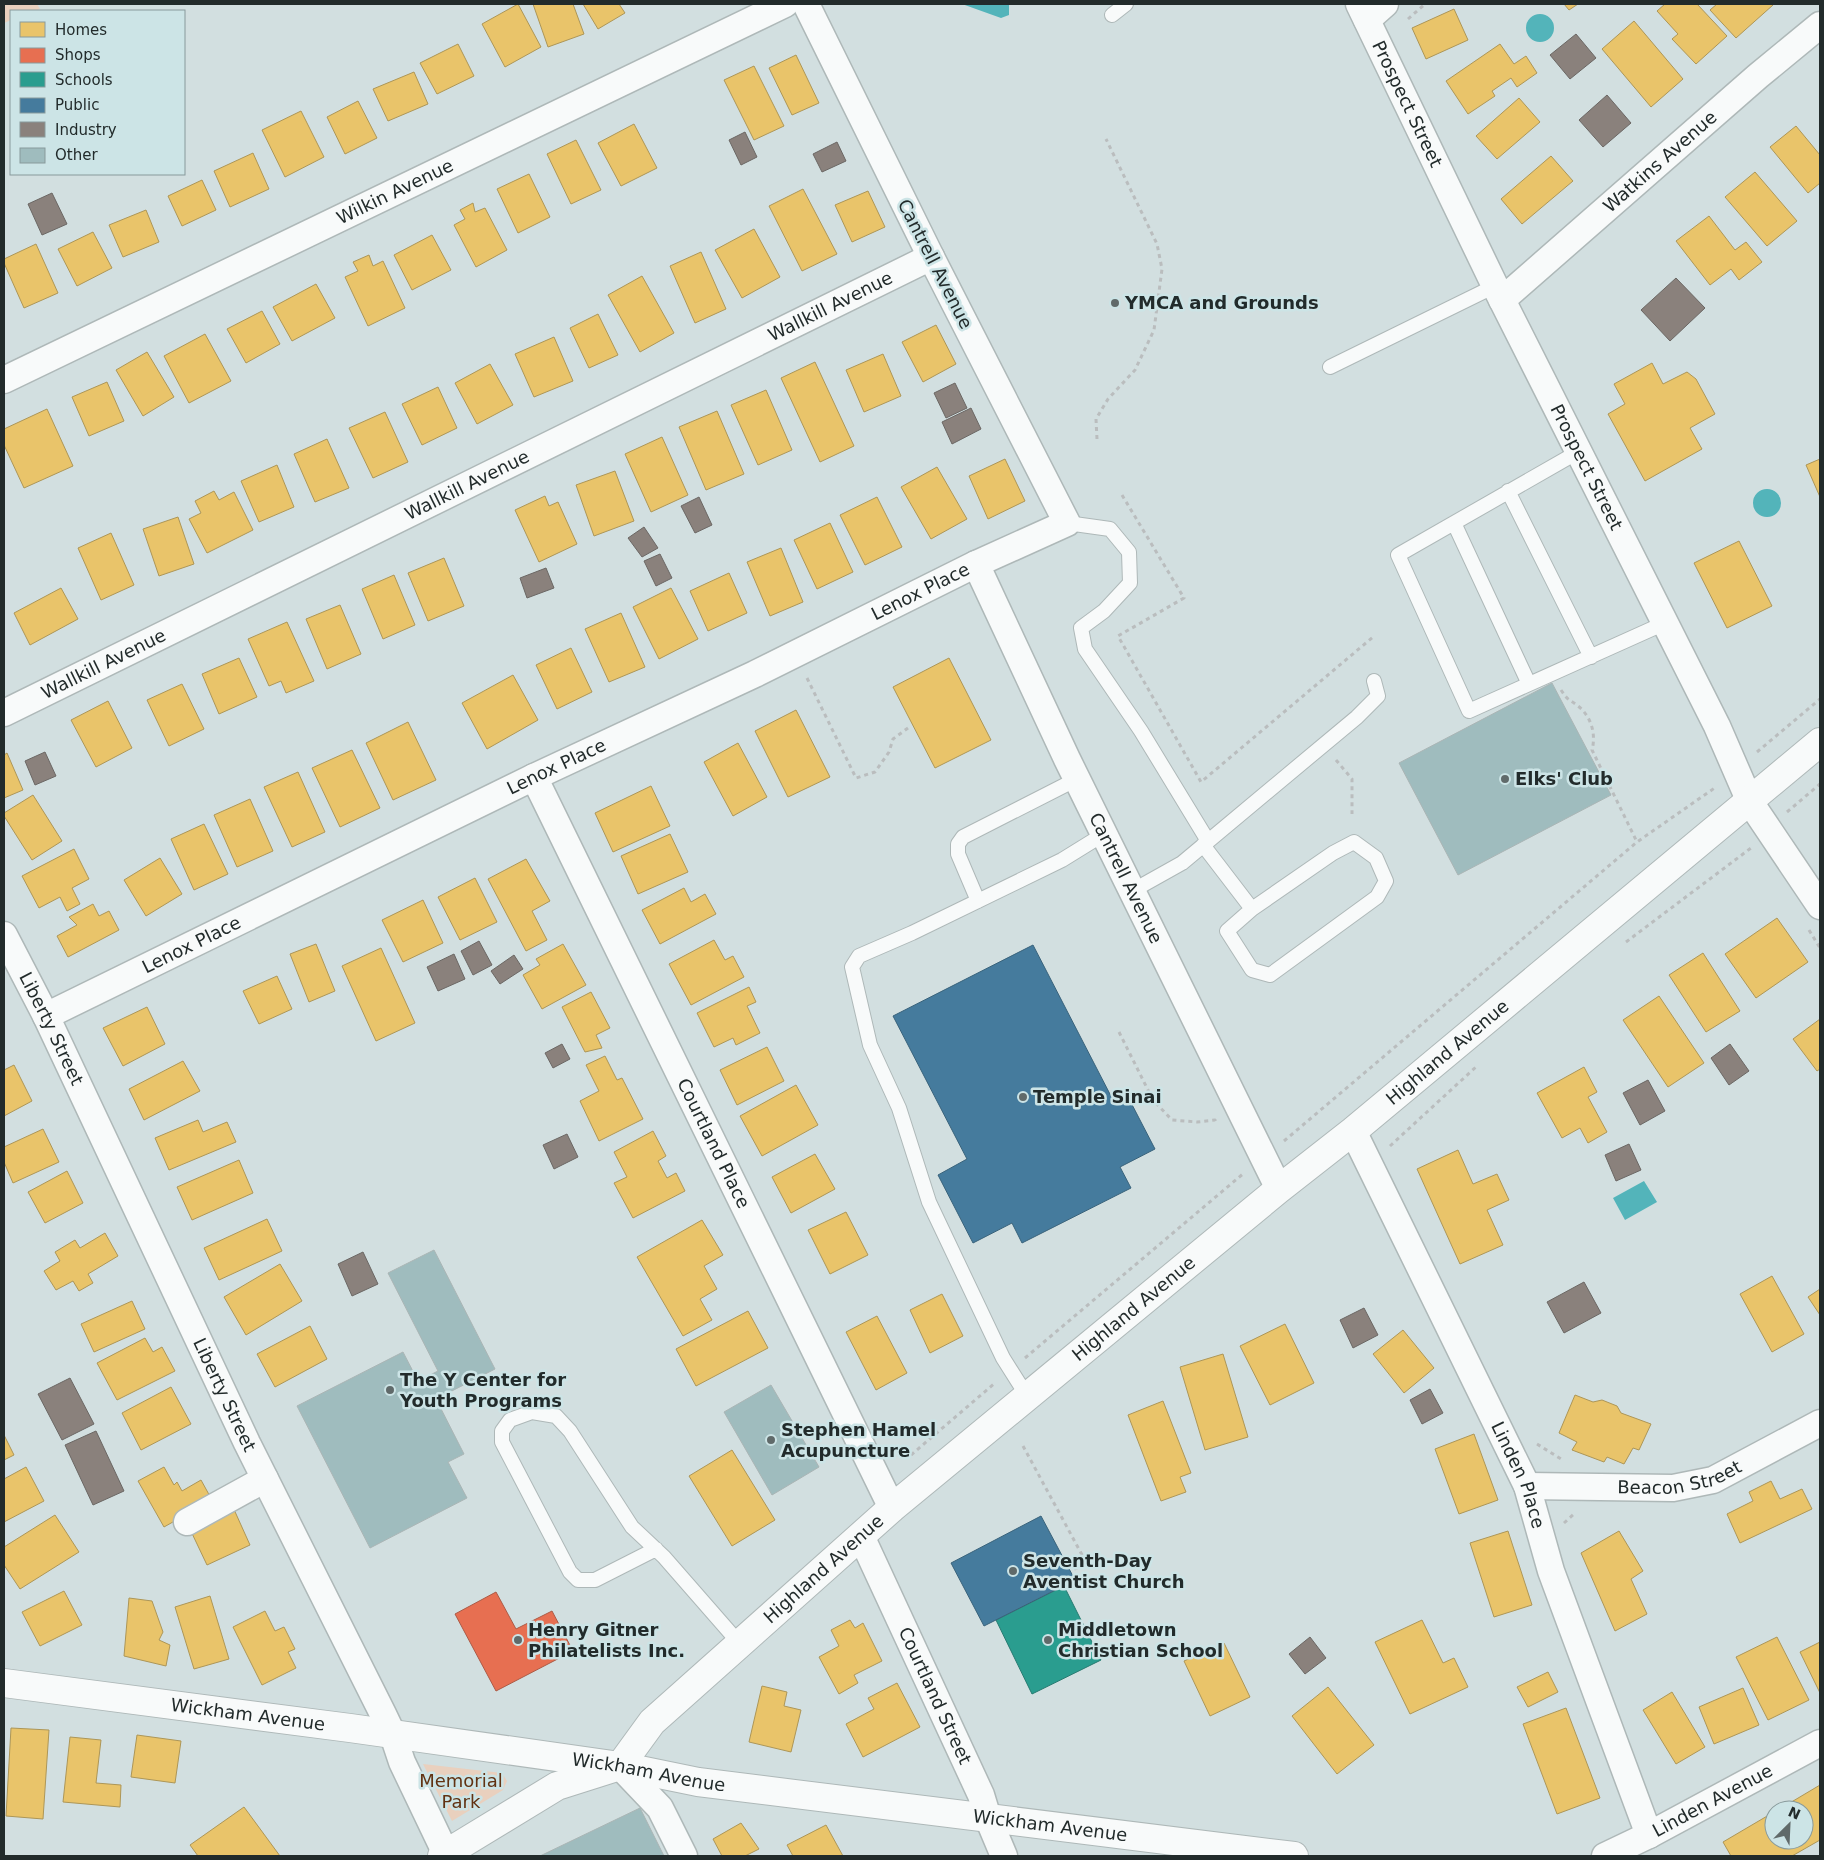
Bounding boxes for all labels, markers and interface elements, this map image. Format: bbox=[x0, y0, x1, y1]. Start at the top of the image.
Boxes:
legend bbox=[10, 10, 185, 175]
text: Homes bbox=[55, 21, 107, 39]
street label: Prospect Street bbox=[1368, 37, 1447, 170]
text: Shops bbox=[55, 46, 101, 64]
text: Schools bbox=[55, 71, 113, 89]
text: Public bbox=[55, 96, 99, 114]
street label: Watkins Avenue bbox=[1599, 106, 1721, 217]
text: Industry bbox=[55, 121, 117, 139]
text: Other bbox=[55, 146, 98, 164]
street label: Wilkin Avenue bbox=[333, 154, 457, 228]
street label: Cantrell Avenue bbox=[894, 195, 977, 332]
street label: Wallkill Avenue bbox=[765, 267, 896, 345]
place label: YMCA and Grounds bbox=[1124, 292, 1319, 313]
marker: YMCA and Grounds bbox=[1109, 297, 1121, 309]
street label: Prospect Street bbox=[1546, 401, 1627, 533]
street label: Wallkill Avenue bbox=[401, 445, 532, 524]
street label: Lenox Place bbox=[868, 558, 973, 624]
street label: Wallkill Avenue bbox=[38, 624, 169, 703]
street label: Lenox Place bbox=[503, 734, 609, 799]
place label: Elks' Club bbox=[1515, 768, 1613, 789]
marker: Elks' Club bbox=[1499, 773, 1511, 785]
street label: Cantrell Avenue bbox=[1085, 809, 1167, 947]
street label: Lenox Place bbox=[139, 911, 244, 977]
street label: Liberty Street bbox=[15, 968, 88, 1088]
street label: Highland Avenue bbox=[1382, 995, 1513, 1109]
street label: Courtland Place bbox=[673, 1075, 755, 1212]
place label: Temple Sinai bbox=[1033, 1086, 1162, 1107]
marker: Temple Sinai bbox=[1017, 1091, 1029, 1103]
street label: Highland Avenue bbox=[1068, 1252, 1199, 1365]
street label: Liberty Street bbox=[189, 1334, 261, 1455]
place label: The Y Center for Youth Programs bbox=[399, 1369, 566, 1411]
marker: The Y Center for Youth Programs bbox=[384, 1384, 396, 1396]
street label: Linden Place bbox=[1487, 1418, 1549, 1531]
place label: Stephen Hamel Acupuncture bbox=[781, 1419, 936, 1461]
marker: Stephen Hamel Acupuncture bbox=[765, 1434, 777, 1446]
street label: Beacon Street bbox=[1617, 1456, 1745, 1498]
street label: Highland Avenue bbox=[759, 1510, 887, 1627]
place label: Seventh-Day Aventist Church bbox=[1023, 1550, 1185, 1592]
marker: Seventh-Day Aventist Church bbox=[1007, 1565, 1019, 1577]
place label: Henry Gitner Philatelists Inc. bbox=[528, 1619, 685, 1661]
place label: Middletown Christian School bbox=[1058, 1619, 1223, 1661]
street label: Courtland Street bbox=[895, 1624, 976, 1767]
marker: Henry Gitner Philatelists Inc. bbox=[512, 1634, 524, 1646]
marker: Middletown Christian School bbox=[1042, 1634, 1054, 1646]
street label: Wickham Avenue bbox=[170, 1694, 326, 1735]
street label: Wickham Avenue bbox=[571, 1748, 727, 1795]
street label: Linden Avenue bbox=[1649, 1760, 1776, 1841]
park label: Memorial Park bbox=[419, 1770, 503, 1812]
north arrow bbox=[1764, 1800, 1814, 1850]
text: N bbox=[1786, 1803, 1803, 1823]
street label: Wickham Avenue bbox=[972, 1805, 1129, 1845]

